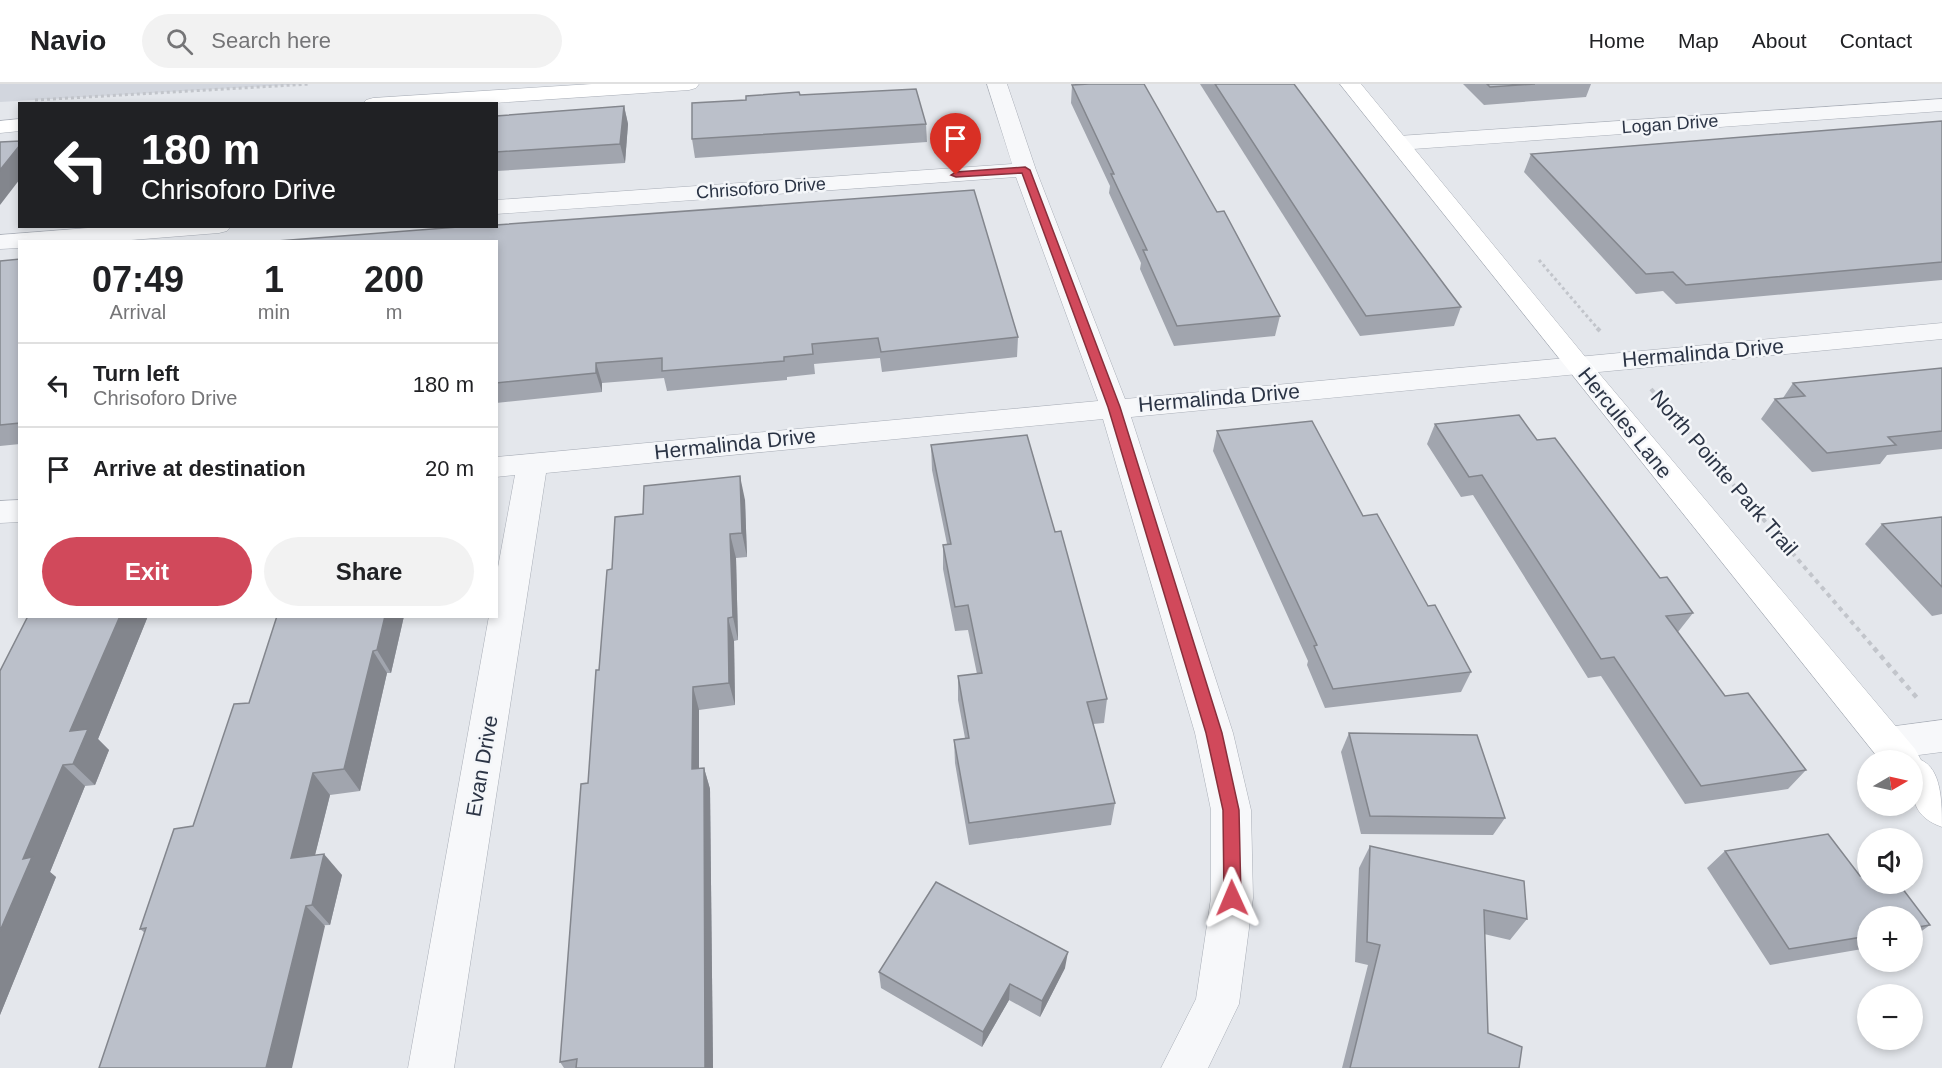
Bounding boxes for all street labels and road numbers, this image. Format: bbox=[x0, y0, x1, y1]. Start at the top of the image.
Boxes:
street label: Logan Drive bbox=[1621, 111, 1719, 137]
street label: Chrisoforo Drive bbox=[695, 173, 827, 203]
street label: Hermalinda Drive bbox=[1621, 334, 1785, 371]
street label: Hercules Lane bbox=[1574, 363, 1677, 483]
street label: Hermalinda Drive bbox=[1137, 379, 1301, 416]
street label: North Pointe Park Trail bbox=[1646, 385, 1802, 560]
street label: Hermalinda Drive bbox=[653, 424, 817, 463]
street label: Evan Drive bbox=[461, 713, 502, 818]

